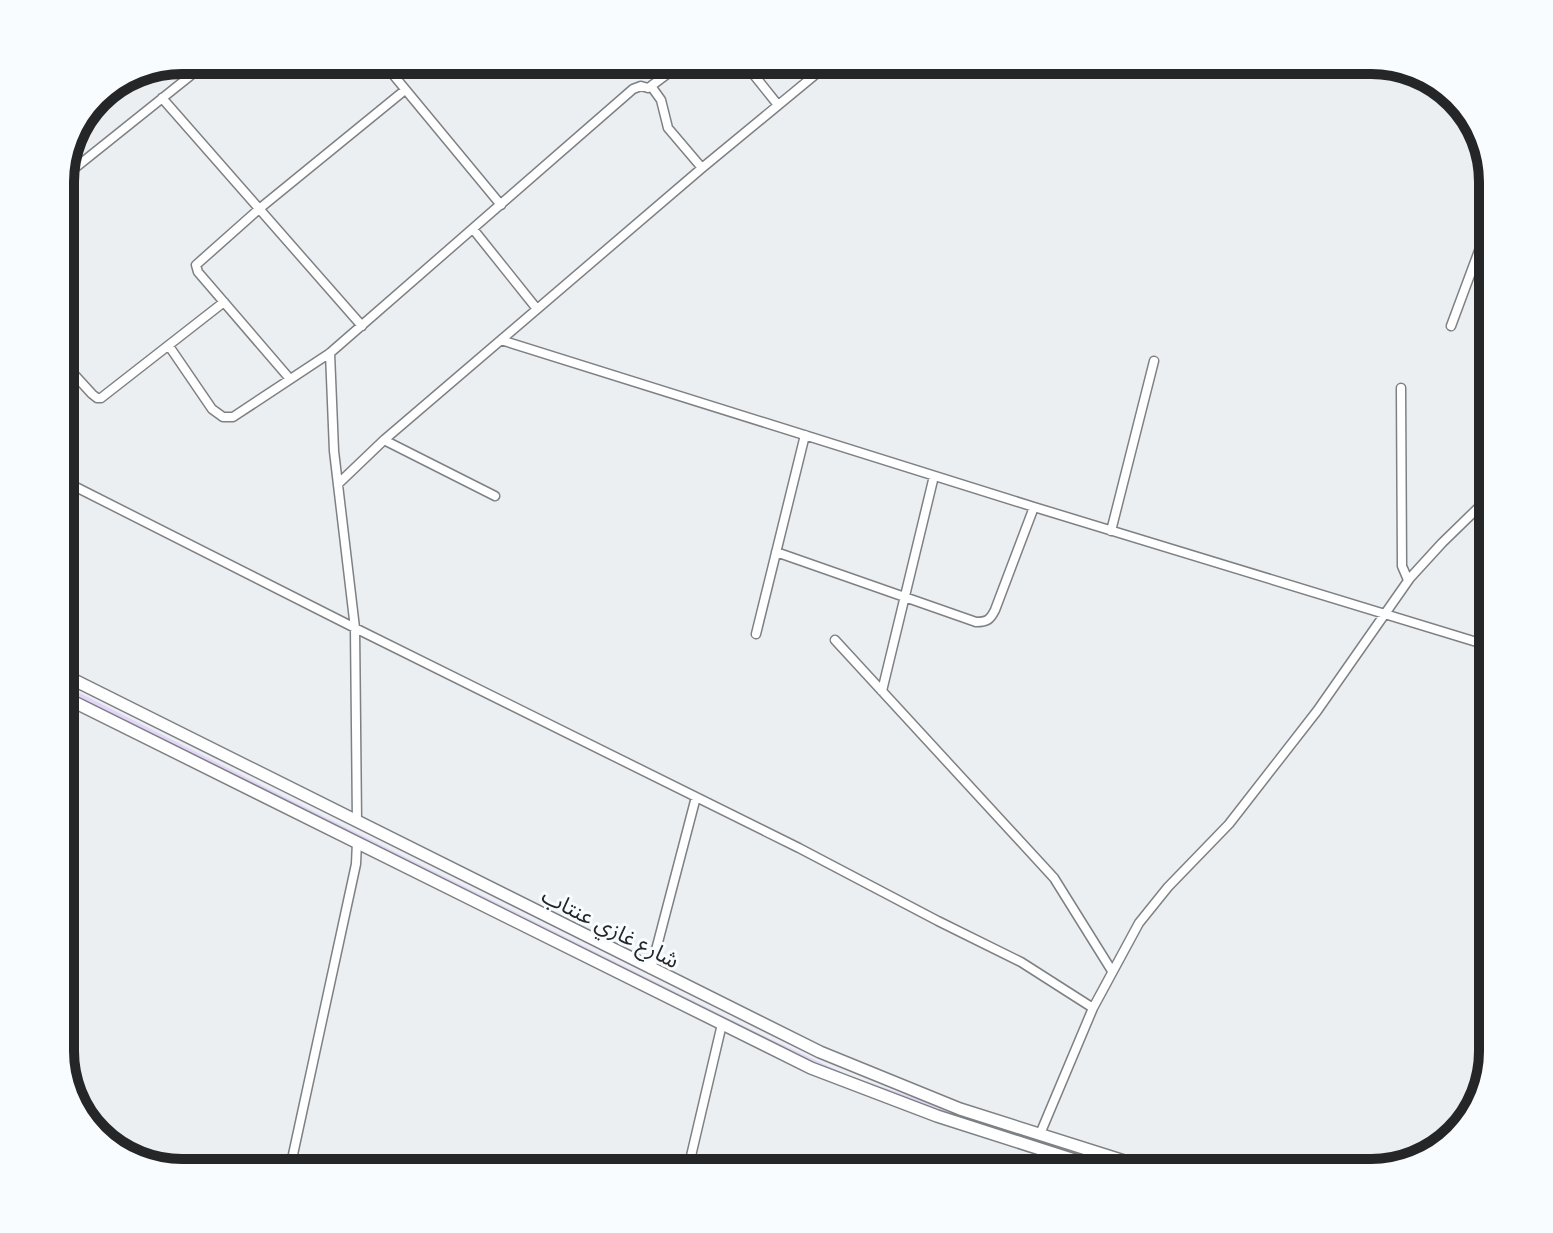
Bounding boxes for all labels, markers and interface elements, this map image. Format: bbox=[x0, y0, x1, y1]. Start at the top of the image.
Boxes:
street label: شارع غازي عنتاب bbox=[536, 880, 685, 977]

